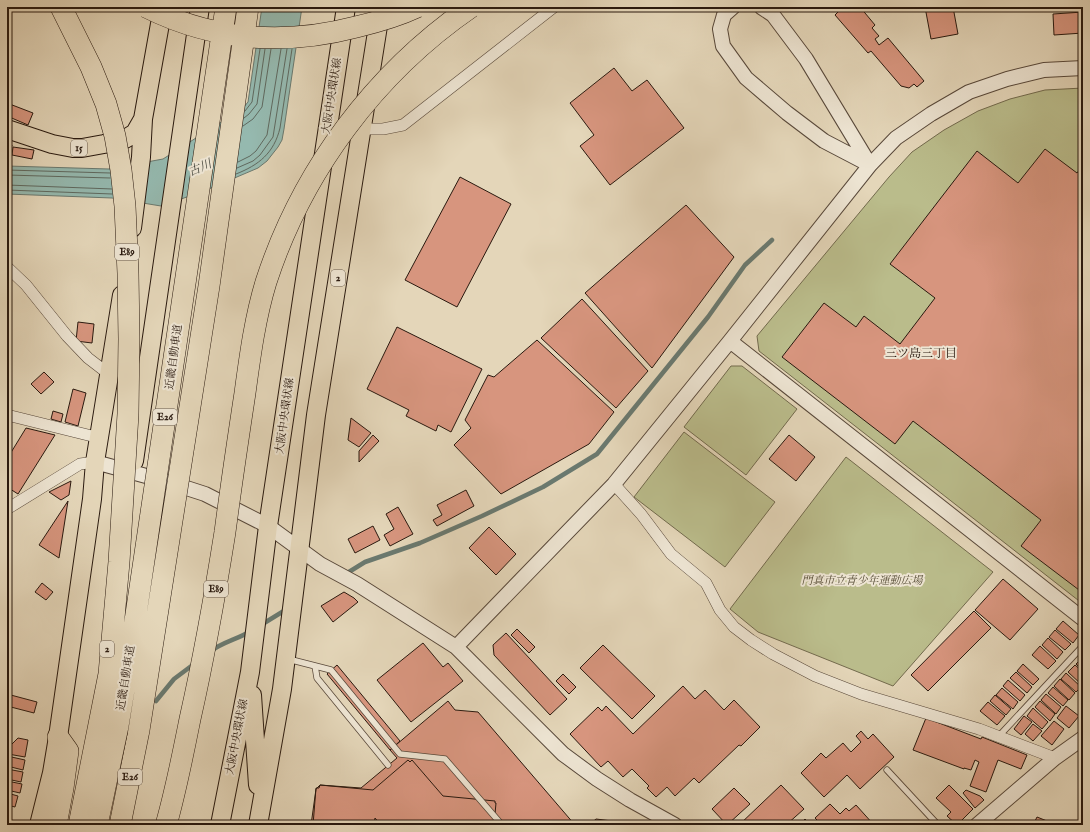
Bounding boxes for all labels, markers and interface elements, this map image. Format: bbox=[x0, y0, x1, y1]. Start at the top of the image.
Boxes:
street label: 大阪中央環状線 bbox=[319, 57, 345, 135]
road number: 15 bbox=[71, 140, 87, 156]
water label: 古川 bbox=[186, 156, 216, 180]
road number: E89 bbox=[115, 244, 139, 260]
road number: 2 bbox=[331, 270, 345, 286]
street label: 近畿自動車道 bbox=[162, 323, 186, 391]
district label: 三ツ島三丁目 bbox=[885, 346, 957, 361]
street label: 大阪中央環状線 bbox=[273, 377, 297, 455]
road number: E26 bbox=[153, 409, 177, 425]
park label: 門真市立青少年運動広場 bbox=[802, 574, 923, 588]
road number: E89 bbox=[204, 581, 228, 597]
road number: 2 bbox=[100, 641, 114, 657]
street label: 近畿自動車道 bbox=[114, 644, 138, 712]
street label: 大阪中央環状線 bbox=[223, 698, 251, 776]
road number: E26 bbox=[118, 769, 142, 785]

